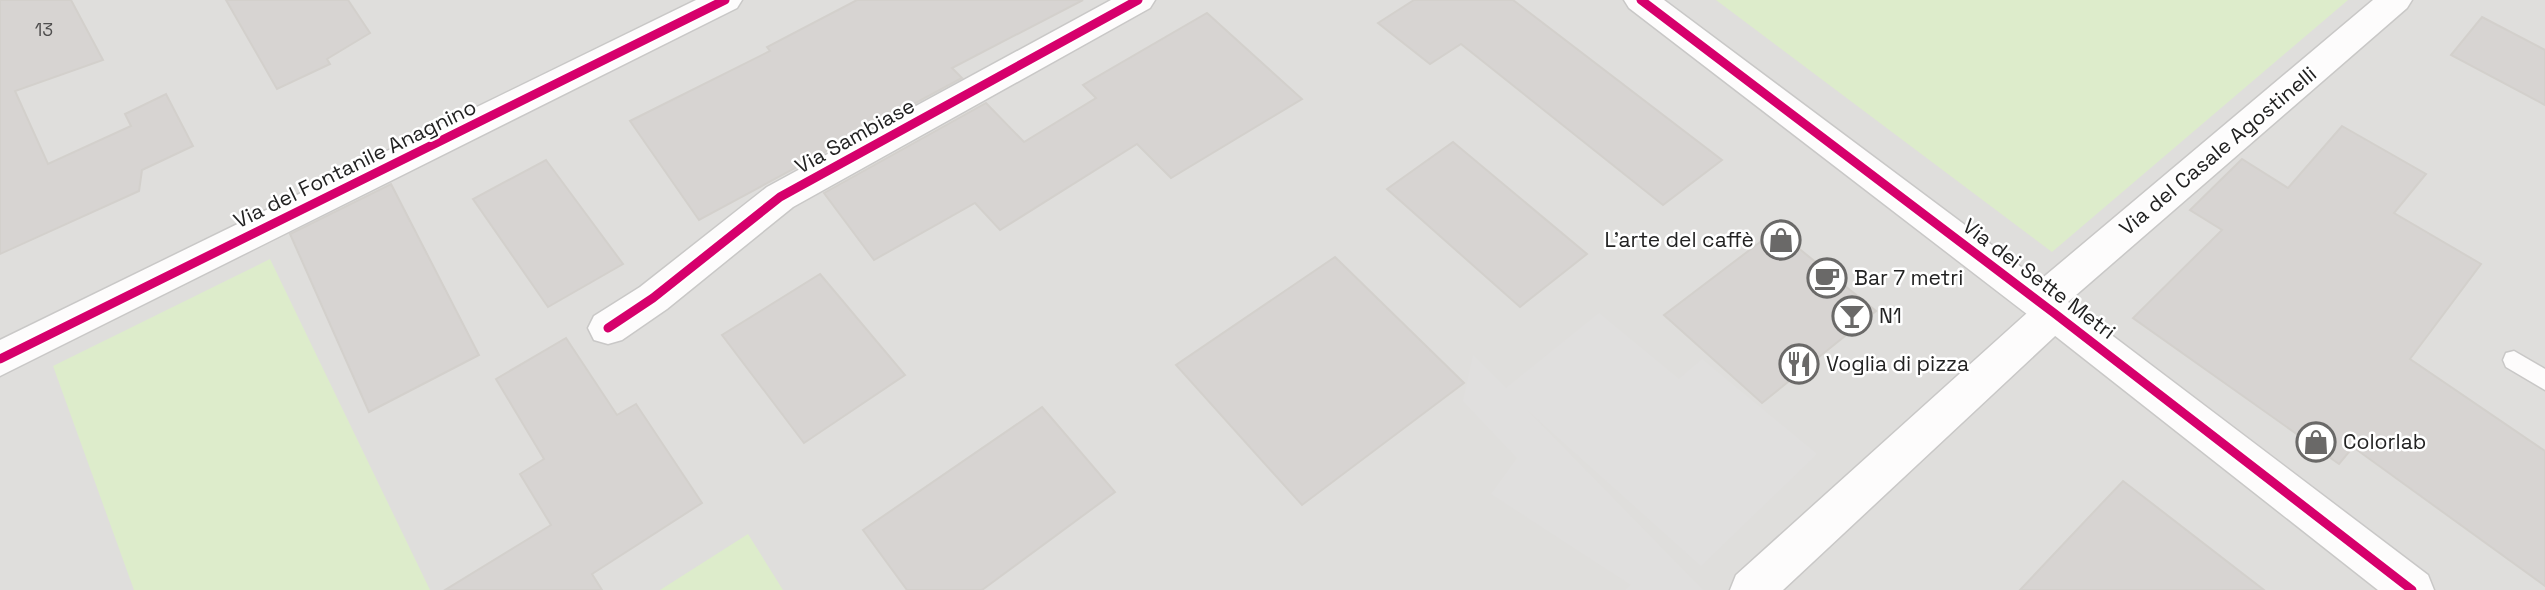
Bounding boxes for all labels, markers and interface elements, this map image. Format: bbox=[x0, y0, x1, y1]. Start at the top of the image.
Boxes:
house number: 13 bbox=[35, 18, 53, 41]
street label: Via del Casale Agostinelli bbox=[2113, 60, 2322, 241]
street label: Via Sambiase bbox=[790, 92, 919, 180]
street label: Via del Fontanile Anagnino bbox=[229, 93, 480, 234]
street label: Via dei Sette Metri bbox=[1957, 212, 2121, 345]
shop icon: L'arte del caffè bbox=[1760, 219, 1802, 261]
place label: L'arte del caffè bbox=[1604, 226, 1754, 253]
cafe icon: Bar 7 metri bbox=[1806, 257, 1848, 299]
place label: Bar 7 metri bbox=[1854, 264, 1963, 291]
bar icon: N1 bbox=[1831, 295, 1873, 337]
place label: N1 bbox=[1879, 302, 1902, 329]
restaurant icon: Voglia di pizza bbox=[1778, 343, 1820, 385]
place label: Voglia di pizza bbox=[1826, 350, 1969, 377]
shop icon: Colorlab bbox=[2295, 421, 2337, 463]
place label: Colorlab bbox=[2343, 428, 2426, 455]

